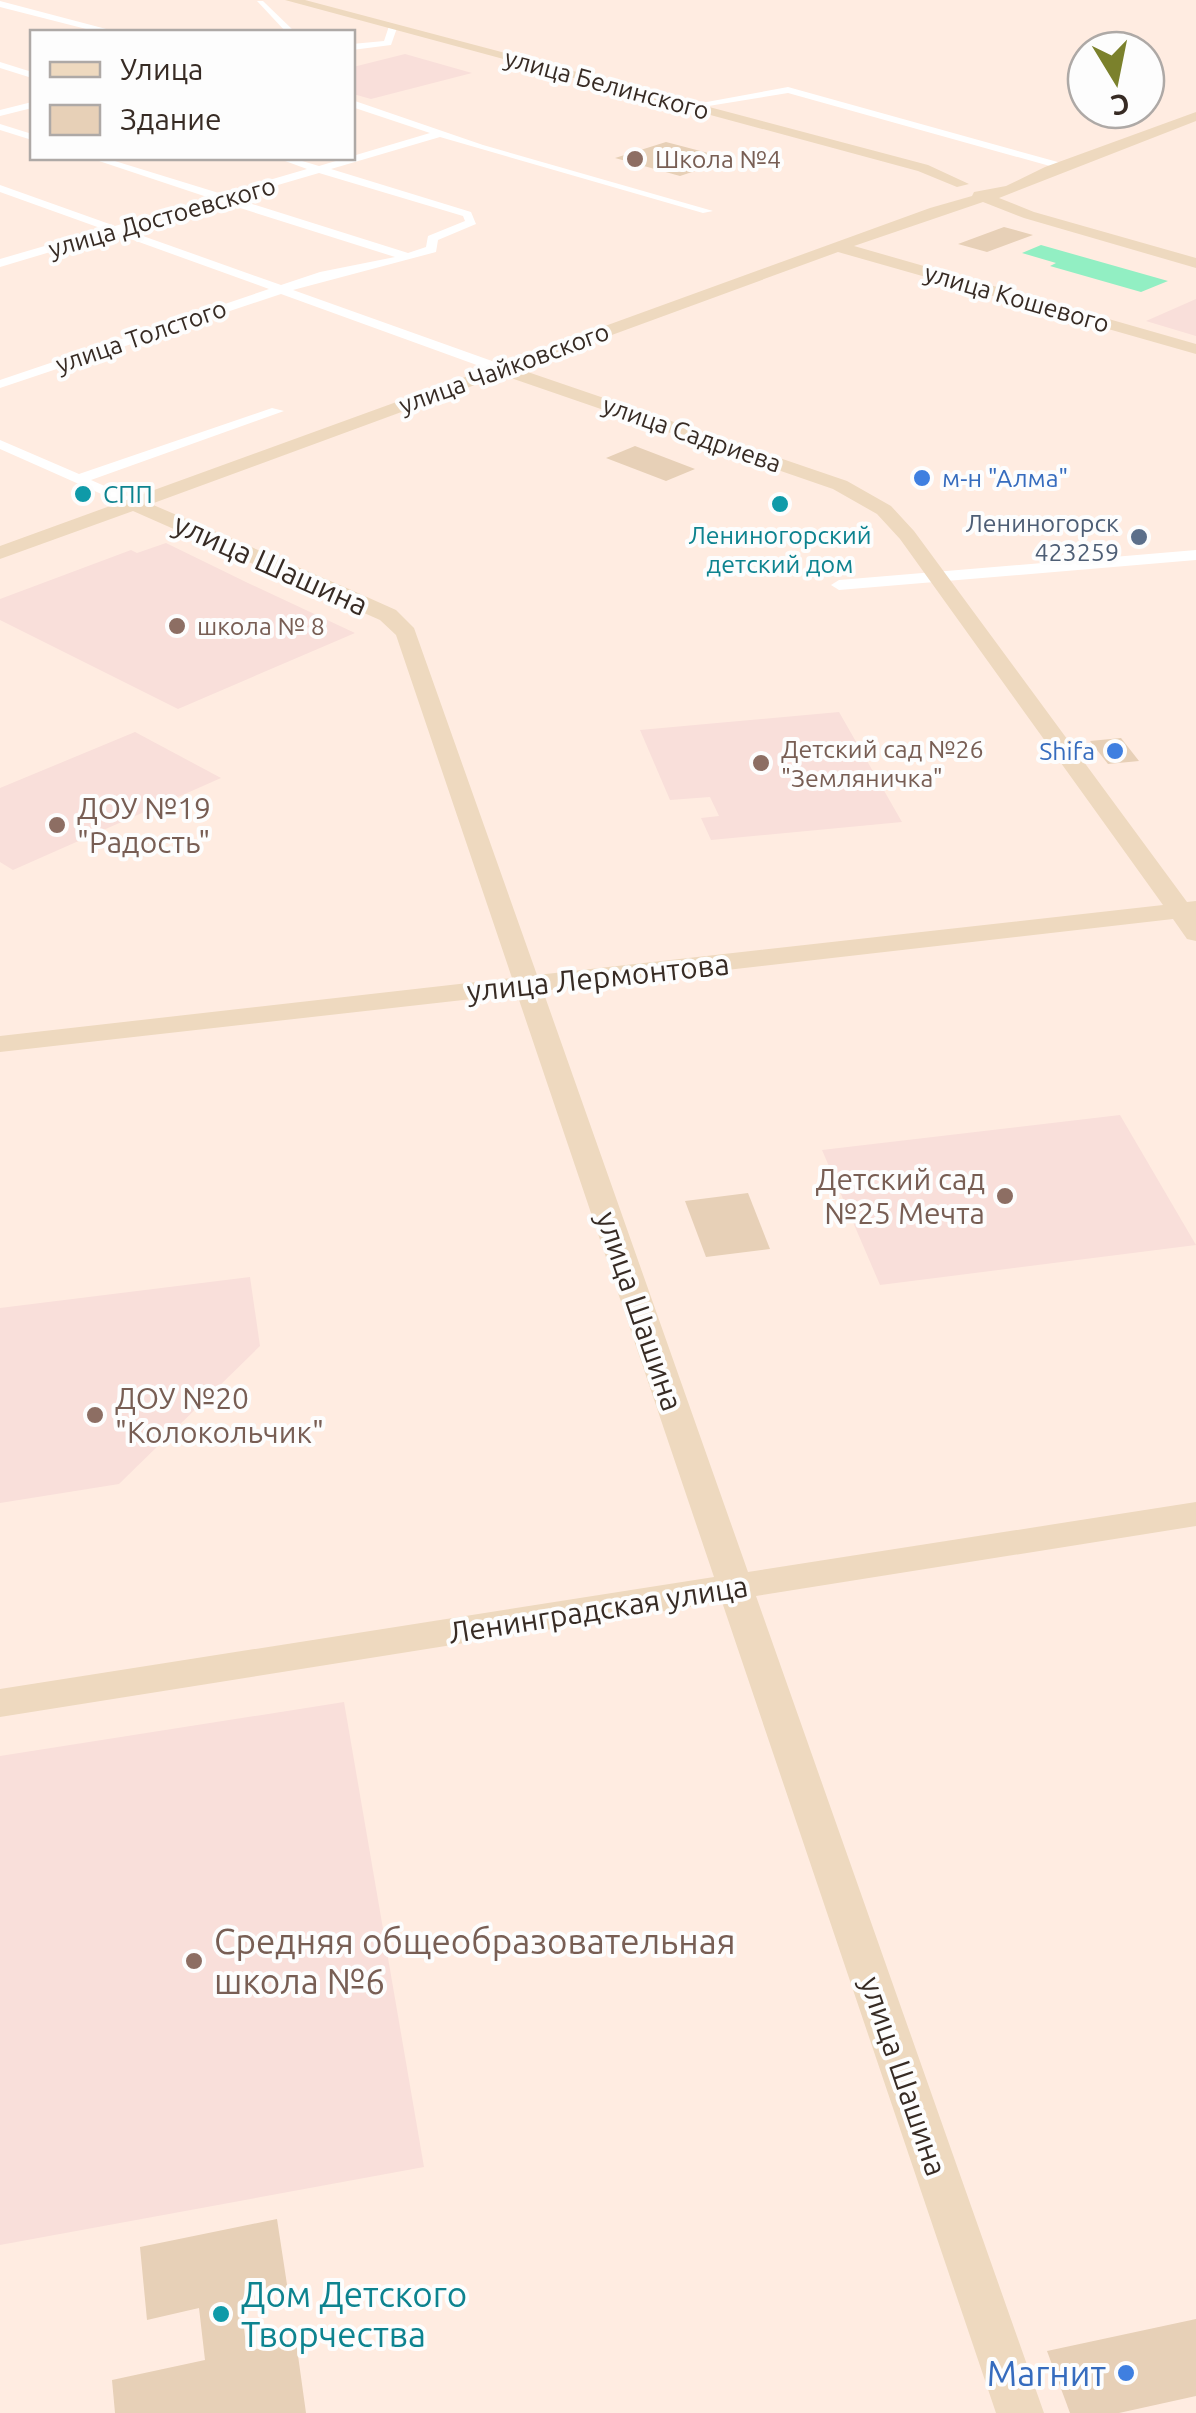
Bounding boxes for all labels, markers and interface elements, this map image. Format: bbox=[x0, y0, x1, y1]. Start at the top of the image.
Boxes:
legend bbox=[30, 30, 355, 160]
north arrow bbox=[1066, 30, 1166, 130]
street label: улица Белинского bbox=[502, 43, 712, 125]
text: Улица bbox=[120, 52, 204, 86]
text: С bbox=[1109, 88, 1132, 122]
text: Здание bbox=[120, 102, 222, 136]
place label: Школа №4 bbox=[655, 145, 781, 173]
marker: Школа №4 bbox=[624, 148, 646, 170]
street label: улица Достоевского bbox=[45, 171, 279, 263]
street label: улица Кошевого bbox=[921, 258, 1113, 338]
street label: улица Толстого bbox=[52, 294, 230, 378]
street label: улица Чайковского bbox=[395, 317, 613, 419]
street label: улица Садриева bbox=[599, 390, 785, 478]
place label: м-н "Алма" bbox=[942, 464, 1068, 492]
marker: м-н "Алма" bbox=[911, 467, 933, 489]
place label: СПП bbox=[103, 480, 153, 508]
marker: СПП bbox=[72, 483, 94, 505]
marker: Лениногорский детский дом bbox=[769, 493, 791, 515]
street label: улица Шашина bbox=[169, 506, 373, 622]
place label: Лениногорск 423259 bbox=[965, 509, 1119, 566]
place label: Лениногорский детский дом bbox=[688, 521, 872, 578]
marker: Лениногорск 423259 bbox=[1128, 526, 1150, 548]
place label: школа № 8 bbox=[197, 612, 325, 640]
marker: школа № 8 bbox=[166, 615, 188, 637]
place label: Детский сад №26 "Земляничка" bbox=[781, 735, 984, 792]
place label: Shifa bbox=[1039, 737, 1095, 765]
marker: Shifa bbox=[1104, 740, 1126, 762]
marker: Детский сад №26 "Земляничка" bbox=[750, 752, 772, 774]
place label: ДОУ №19 "Радость" bbox=[77, 791, 211, 859]
marker: ДОУ №19 "Радость" bbox=[46, 814, 68, 836]
street label: улица Лермонтова bbox=[465, 946, 731, 1008]
place label: Детский сад №25 Мечта bbox=[815, 1162, 985, 1230]
marker: Детский сад №25 Мечта bbox=[994, 1185, 1016, 1207]
street label: улица Шашина bbox=[590, 1207, 690, 1415]
place label: ДОУ №20 "Колокольчик" bbox=[115, 1381, 324, 1449]
marker: ДОУ №20 "Колокольчик" bbox=[84, 1404, 106, 1426]
street label: Ленинградская улица bbox=[446, 1569, 750, 1649]
place label: Средняя общеобразовательная школа №6 bbox=[214, 1921, 736, 2001]
marker: Средняя общеобразовательная школа №6 bbox=[183, 1950, 205, 1972]
street label: улица Шашина bbox=[854, 1972, 954, 2180]
place label: Дом Детского Творчества bbox=[241, 2274, 467, 2354]
marker: Дом Детского Творчества bbox=[210, 2303, 232, 2325]
place label: Магнит bbox=[987, 2353, 1106, 2393]
marker: Магнит bbox=[1115, 2362, 1137, 2384]

